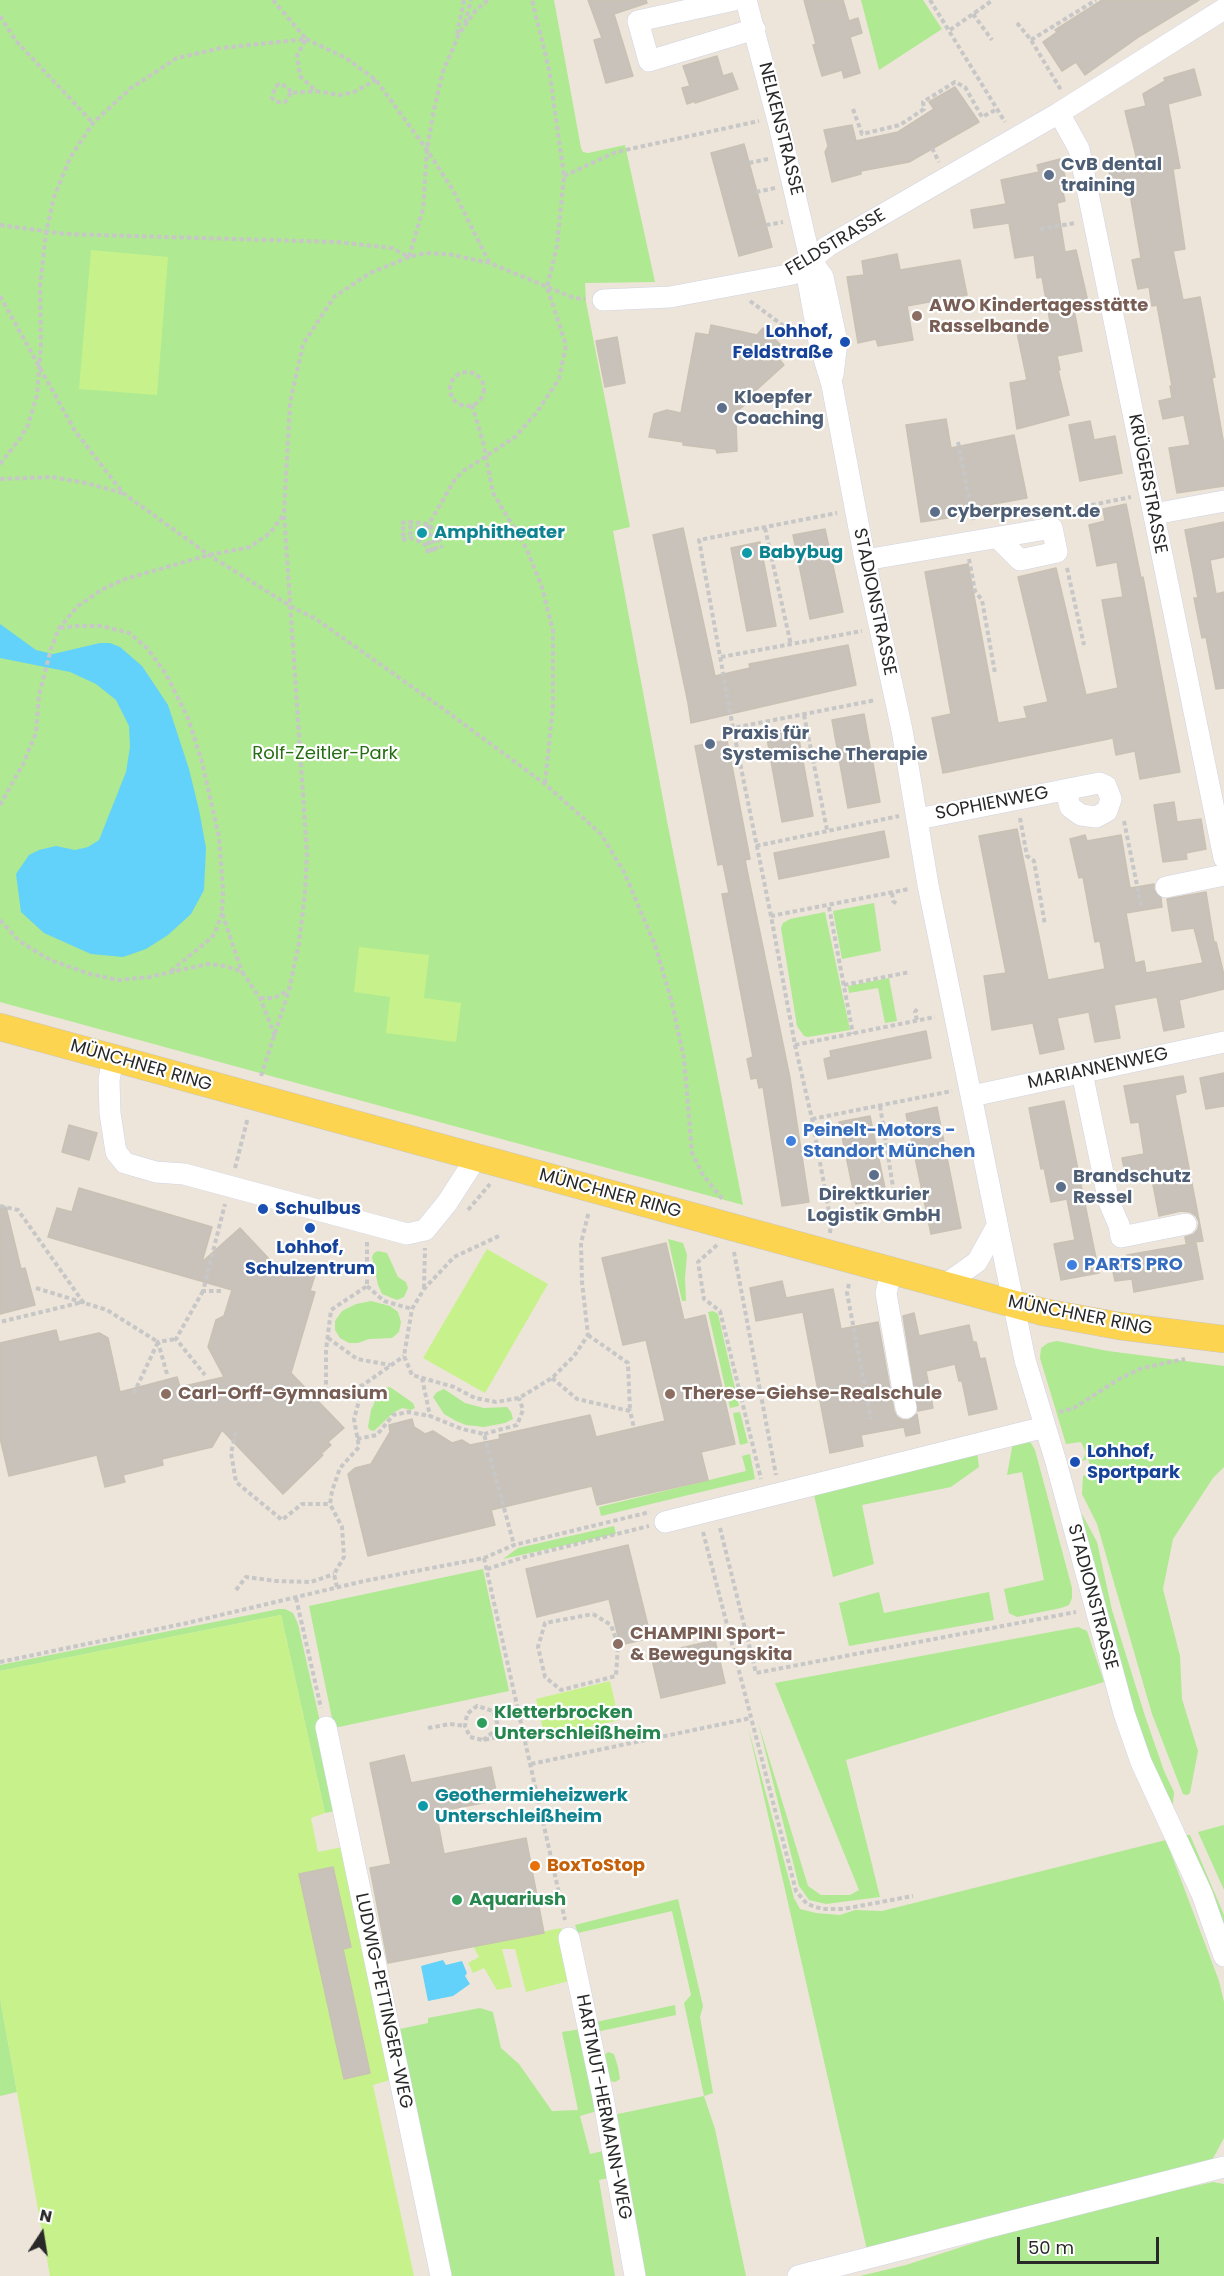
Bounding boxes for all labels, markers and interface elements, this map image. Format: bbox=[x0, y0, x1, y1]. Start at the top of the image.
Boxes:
street label: NELKENSTRASSE bbox=[753, 60, 807, 198]
place label: CvB dental training bbox=[1061, 154, 1162, 196]
marker: CvB dental training bbox=[1042, 168, 1056, 182]
street label: FELDSTRASSE bbox=[782, 205, 890, 281]
place label: AWO Kindertagesstätte Rasselbande bbox=[929, 295, 1148, 338]
marker: AWO Kindertagesstätte Rasselbande bbox=[910, 309, 924, 323]
place label: Lohhof, Feldstraße bbox=[732, 321, 833, 364]
marker: Lohhof, Feldstraße bbox=[838, 335, 852, 349]
place label: Kloepfer Coaching bbox=[734, 387, 824, 430]
marker: Kloepfer Coaching bbox=[715, 401, 729, 415]
street label: KRÜGERSTRASSE bbox=[1123, 412, 1171, 556]
place label: cyberpresent.de bbox=[947, 501, 1100, 523]
marker: cyberpresent.de bbox=[928, 505, 942, 519]
place label: Amphitheater bbox=[434, 522, 565, 544]
marker: Amphitheater bbox=[415, 526, 429, 540]
street label: STADIONSTRASSE bbox=[848, 526, 900, 678]
place label: Babybug bbox=[759, 542, 843, 564]
marker: Babybug bbox=[740, 546, 754, 560]
place label: Praxis für Systemische Therapie bbox=[722, 723, 928, 766]
marker: Praxis für Systemische Therapie bbox=[703, 737, 717, 751]
park label: Rolf-Zeitler-Park bbox=[252, 743, 398, 765]
street label: SOPHIENWEG bbox=[934, 782, 1050, 826]
street label: MÜNCHNER RING bbox=[68, 1035, 214, 1097]
street label: MARIANNENWEG bbox=[1026, 1044, 1170, 1094]
place label: Peinelt-Motors - Standort München bbox=[803, 1120, 975, 1162]
marker: Peinelt-Motors - Standort München bbox=[784, 1134, 798, 1148]
street label: MÜNCHNER RING bbox=[537, 1165, 683, 1223]
place label: Brandschutz Ressel bbox=[1073, 1166, 1191, 1208]
marker: Direktkurier Logistik GmbH bbox=[867, 1168, 881, 1182]
marker: Brandschutz Ressel bbox=[1054, 1180, 1068, 1194]
place label: Direktkurier Logistik GmbH bbox=[807, 1184, 941, 1226]
place label: Schulbus bbox=[275, 1198, 361, 1220]
marker: Schulbus bbox=[256, 1202, 270, 1216]
marker: Lohhof, Schulzentrum bbox=[303, 1221, 317, 1235]
place label: Lohhof, Schulzentrum bbox=[245, 1237, 375, 1280]
place label: PARTS PRO bbox=[1084, 1254, 1183, 1276]
marker: PARTS PRO bbox=[1065, 1258, 1079, 1272]
street label: MÜNCHNER RING bbox=[1006, 1291, 1154, 1341]
place label: Carl-Orff-Gymnasium bbox=[178, 1383, 388, 1405]
place label: Therese-Giehse-Realschule bbox=[682, 1383, 942, 1405]
marker: Carl-Orff-Gymnasium bbox=[159, 1387, 173, 1401]
marker: Therese-Giehse-Realschule bbox=[663, 1387, 677, 1401]
place label: Lohhof, Sportpark bbox=[1087, 1441, 1180, 1484]
marker: Lohhof, Sportpark bbox=[1068, 1455, 1082, 1469]
street label: STADIONSTRASSE bbox=[1062, 1522, 1122, 1672]
place label: CHAMPINI Sport- & Bewegungskita bbox=[630, 1623, 793, 1666]
marker: CHAMPINI Sport- & Bewegungskita bbox=[611, 1637, 625, 1651]
place label: Kletterbrocken Unterschleißheim bbox=[494, 1702, 661, 1744]
marker: Kletterbrocken Unterschleißheim bbox=[475, 1716, 489, 1730]
place label: Geothermieheizwerk Unterschleißheim bbox=[435, 1785, 628, 1828]
marker: Geothermieheizwerk Unterschleißheim bbox=[416, 1799, 430, 1813]
place label: BoxToStop bbox=[547, 1855, 645, 1877]
marker: BoxToStop bbox=[528, 1859, 542, 1873]
place label: Aquariush bbox=[469, 1889, 566, 1911]
street label: LUDWIG-PETTINGER-WEG bbox=[350, 1891, 416, 2111]
marker: Aquariush bbox=[450, 1893, 464, 1907]
street label: HARTMUT-HERMANN-WEG bbox=[571, 1993, 635, 2221]
text: N bbox=[38, 2203, 54, 2228]
north arrow bbox=[12, 2204, 72, 2264]
scale bar bbox=[1020, 2225, 1162, 2263]
text: 50 m bbox=[1028, 2235, 1074, 2260]

